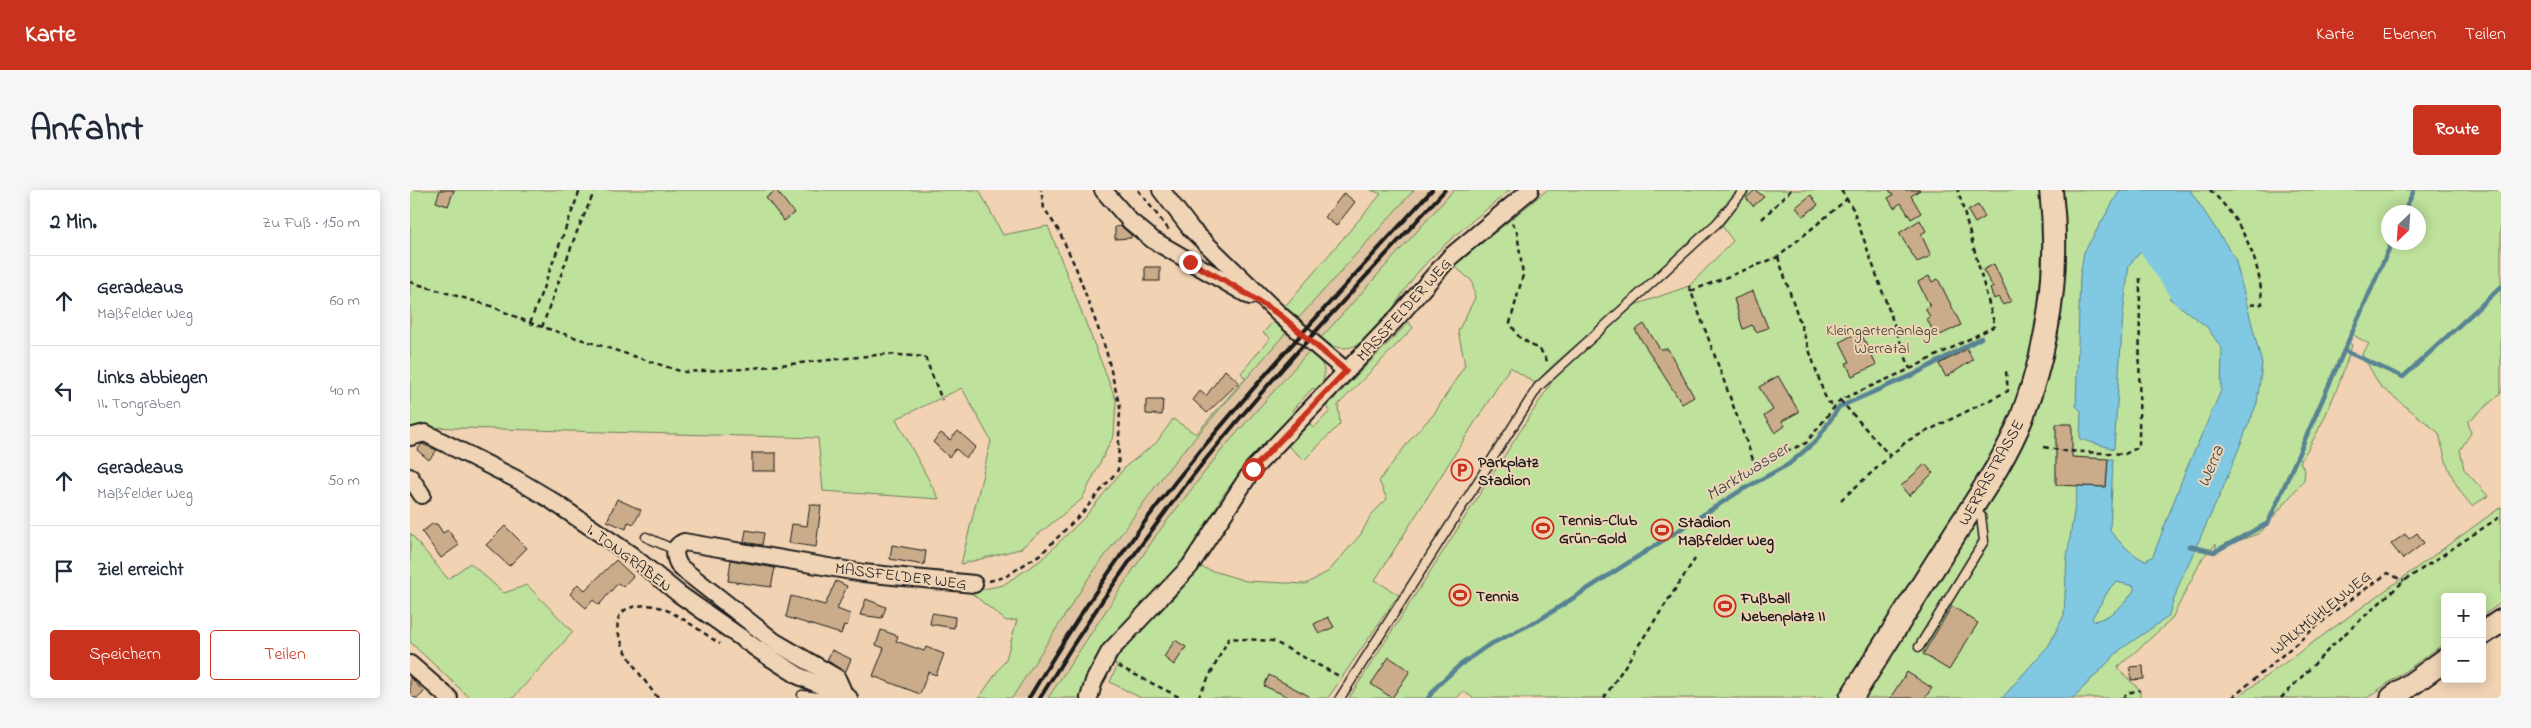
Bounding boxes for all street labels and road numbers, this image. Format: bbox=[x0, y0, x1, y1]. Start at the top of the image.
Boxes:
street label: MASSFELDER WEG bbox=[1351, 253, 1458, 368]
street label: WERRASTRASSE bbox=[1953, 416, 2031, 530]
street label: I. TONGRABEN bbox=[581, 518, 677, 599]
street label: MASSFELDER WEG bbox=[834, 557, 968, 597]
street label: WALKMÜHLENWEG bbox=[2266, 565, 2377, 662]

